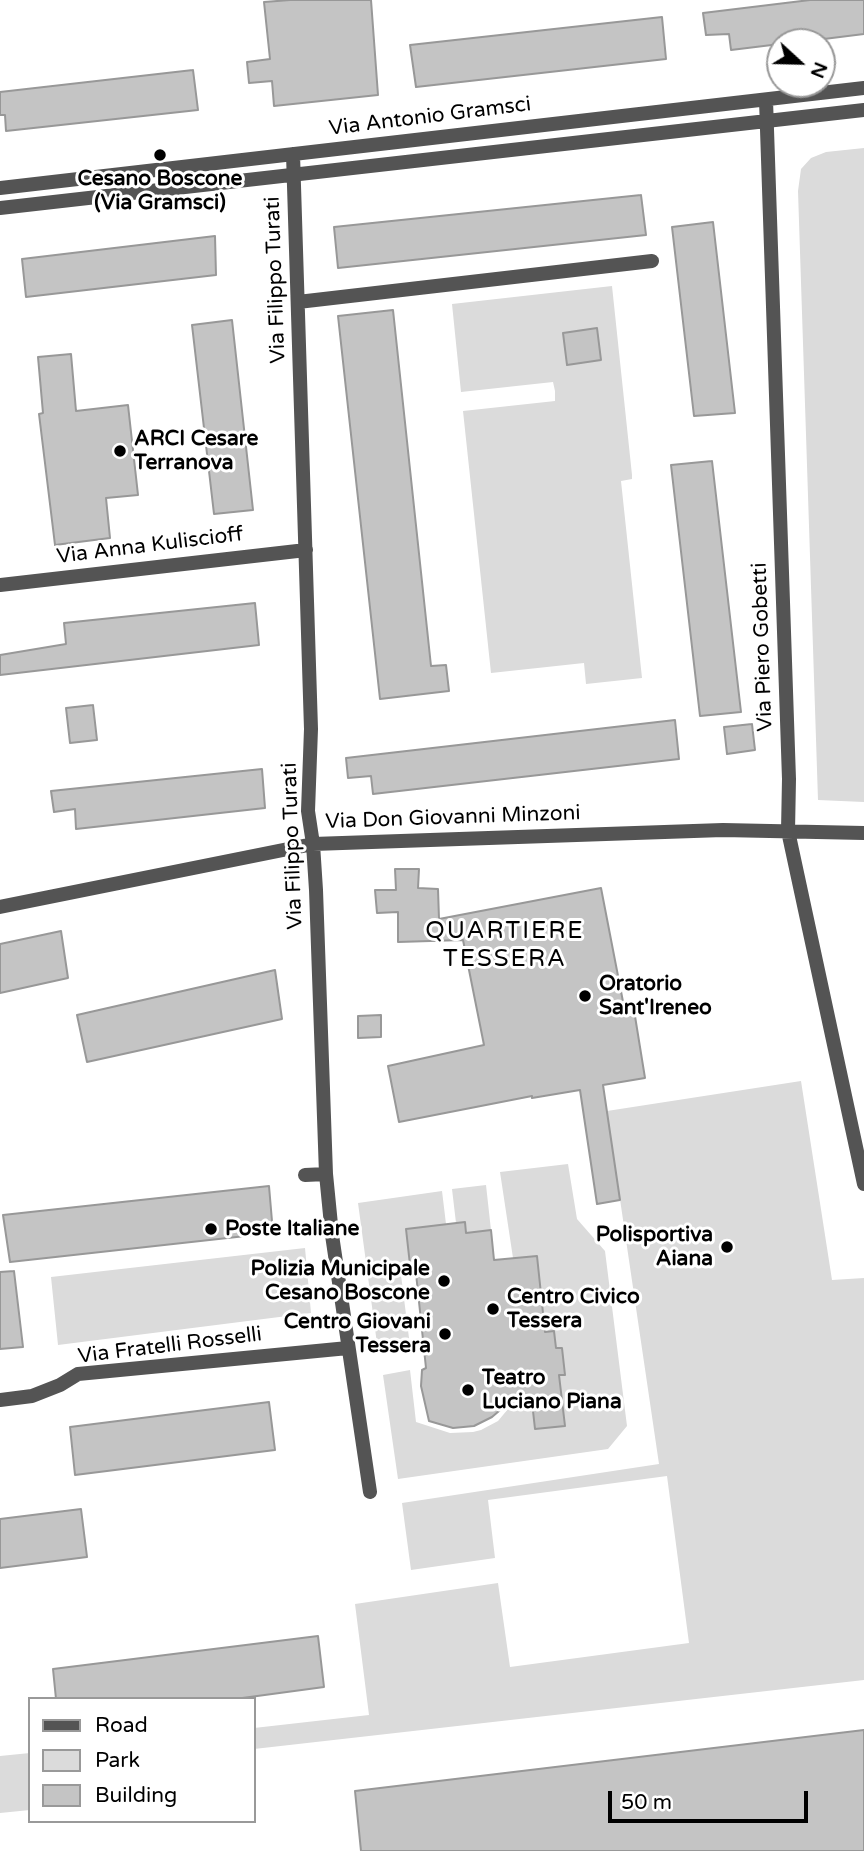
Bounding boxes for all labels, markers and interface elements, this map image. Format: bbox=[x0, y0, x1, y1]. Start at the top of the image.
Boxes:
north arrow bbox=[766, 28, 836, 98]
text: N bbox=[806, 59, 832, 81]
street label: Via Antonio Gramsci bbox=[328, 92, 532, 142]
marker: Cesano Boscone (Via Gramsci) bbox=[152, 147, 168, 163]
place label: Cesano Boscone (Via Gramsci) bbox=[78, 166, 242, 216]
street label: Via Filippo Turati bbox=[260, 196, 292, 364]
place label: ARCI Cesare Terranova bbox=[134, 426, 258, 476]
marker: ARCI Cesare Terranova bbox=[112, 443, 128, 459]
street label: Via Anna Kuliscioff bbox=[55, 522, 245, 570]
street label: Via Piero Gobetti bbox=[747, 562, 779, 732]
street label: Via Filippo Turati bbox=[277, 762, 309, 930]
street label: Via Don Giovanni Minzoni bbox=[325, 801, 581, 835]
district label: QUARTIERE TESSERA bbox=[426, 918, 584, 974]
place label: Oratorio Sant'Ireneo bbox=[599, 971, 712, 1021]
marker: Oratorio Sant'Ireneo bbox=[577, 988, 593, 1004]
place label: Poste Italiane bbox=[225, 1216, 359, 1242]
marker: Poste Italiane bbox=[203, 1221, 219, 1237]
place label: Polisportiva Aiana bbox=[596, 1222, 713, 1272]
marker: Polisportiva Aiana bbox=[719, 1239, 735, 1255]
place label: Polizia Municipale Cesano Boscone bbox=[251, 1256, 430, 1306]
marker: Polizia Municipale Cesano Boscone bbox=[436, 1273, 452, 1289]
place label: Centro Civico Tessera bbox=[507, 1284, 640, 1334]
marker: Centro Civico Tessera bbox=[485, 1301, 501, 1317]
place label: Centro Giovani Tessera bbox=[284, 1309, 431, 1359]
street label: Via Fratelli Rosselli bbox=[77, 1322, 263, 1370]
marker: Centro Giovani Tessera bbox=[437, 1326, 453, 1342]
place label: Teatro Luciano Piana bbox=[482, 1365, 622, 1415]
marker: Teatro Luciano Piana bbox=[460, 1382, 476, 1398]
legend bbox=[28, 1697, 256, 1823]
text: Road bbox=[95, 1713, 148, 1738]
text: Park bbox=[95, 1748, 140, 1773]
scale bar bbox=[612, 1778, 812, 1822]
text: Building bbox=[95, 1783, 177, 1808]
text: 50 m bbox=[621, 1790, 672, 1815]

